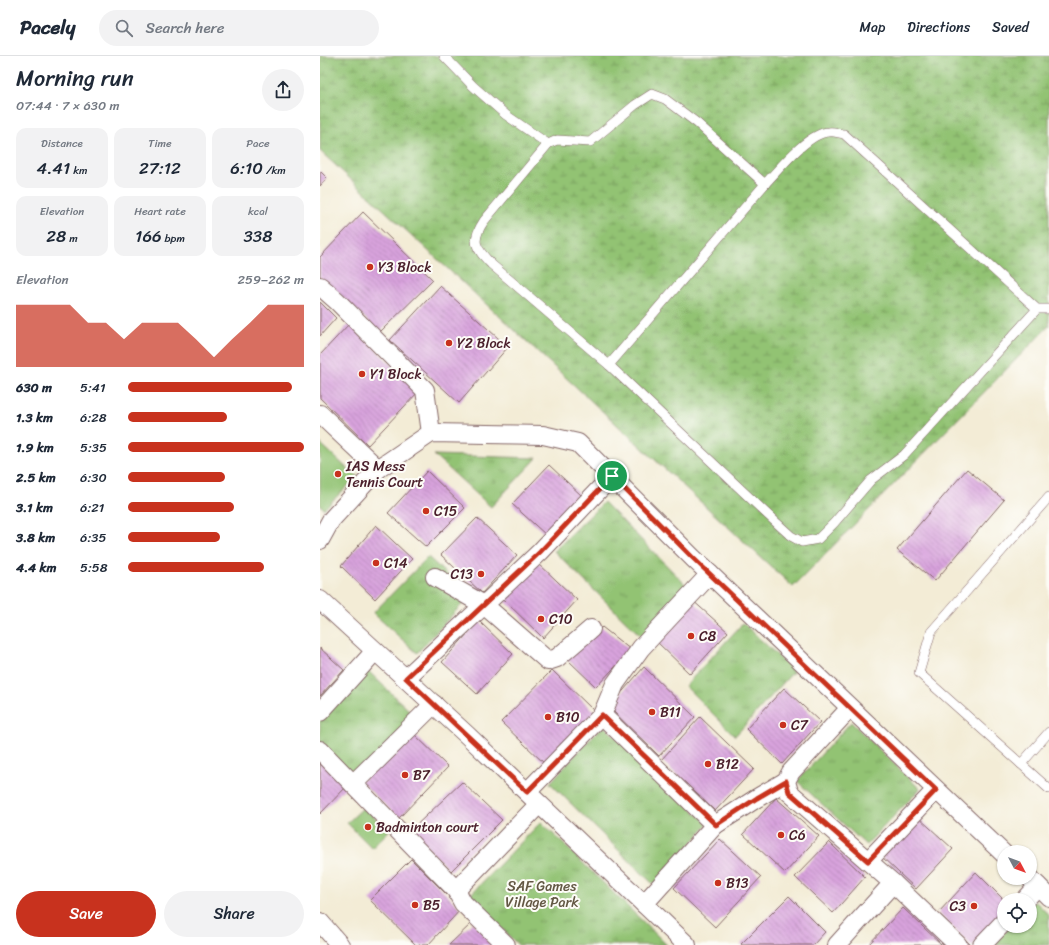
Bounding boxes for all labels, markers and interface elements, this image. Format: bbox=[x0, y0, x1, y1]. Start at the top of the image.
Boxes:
search box bbox=[99, 10, 379, 46]
text: Pacely bbox=[20, 11, 75, 44]
text: Search here bbox=[145, 15, 224, 41]
text: Map bbox=[859, 15, 885, 40]
text: Directions bbox=[907, 15, 970, 40]
text: Saved bbox=[992, 15, 1029, 40]
icon: search bbox=[113, 17, 135, 39]
text: Morning run bbox=[16, 59, 134, 98]
button: share bbox=[262, 69, 304, 111]
text: 07:44 · 7 × 630 m bbox=[16, 94, 120, 117]
text: Distance bbox=[41, 134, 83, 153]
text: Time bbox=[148, 134, 172, 153]
text: Pace bbox=[246, 134, 270, 153]
text: 4.41 bbox=[37, 153, 70, 183]
text: 27:12 bbox=[139, 153, 181, 183]
text: 6:10 bbox=[230, 153, 263, 183]
text: km bbox=[70, 161, 87, 180]
text: /km bbox=[263, 161, 286, 180]
text: Elevation bbox=[40, 202, 84, 221]
text: Heart rate bbox=[134, 202, 186, 221]
text: kcal bbox=[248, 202, 268, 221]
text: 28 bbox=[46, 221, 66, 251]
text: 166 bbox=[135, 221, 162, 251]
text: 338 bbox=[244, 221, 272, 251]
text: m bbox=[66, 229, 78, 248]
text: bpm bbox=[162, 229, 185, 248]
place label: Y3 Block bbox=[378, 255, 432, 280]
marker: Y3 Block bbox=[365, 262, 375, 272]
text: Elevation bbox=[16, 268, 69, 291]
text: 259–262 m bbox=[237, 268, 304, 291]
place label: Y2 Block bbox=[457, 331, 511, 356]
marker: Y2 Block bbox=[444, 338, 454, 348]
place label: Y1 Block bbox=[370, 362, 422, 387]
marker: Y1 Block bbox=[357, 369, 367, 379]
text: 630 m bbox=[16, 376, 52, 399]
text: 5:41 bbox=[80, 376, 106, 399]
text: 1.3 km bbox=[16, 406, 53, 429]
text: 6:28 bbox=[80, 406, 107, 429]
text: 1.9 km bbox=[16, 436, 54, 459]
text: 5:35 bbox=[80, 436, 107, 459]
place label: IAS Mess Tennis Court bbox=[345, 454, 423, 495]
pin bbox=[595, 459, 629, 493]
icon: arrive bbox=[601, 465, 623, 487]
text: 2.5 km bbox=[16, 466, 56, 489]
text: 6:30 bbox=[80, 466, 107, 489]
marker: IAS Mess Tennis Court bbox=[333, 469, 343, 479]
text: 3.1 km bbox=[16, 496, 53, 519]
text: 6:21 bbox=[80, 496, 104, 519]
place label: C15 bbox=[434, 499, 458, 524]
marker: C15 bbox=[421, 506, 431, 516]
text: 3.8 km bbox=[16, 526, 55, 549]
text: 6:35 bbox=[80, 526, 106, 549]
place label: C14 bbox=[384, 551, 408, 576]
text: 4.4 km bbox=[16, 556, 56, 579]
text: 5:58 bbox=[80, 556, 108, 579]
marker: C14 bbox=[371, 558, 381, 568]
place label: C13 bbox=[451, 562, 473, 587]
marker: C13 bbox=[476, 569, 486, 579]
place label: C10 bbox=[549, 607, 573, 632]
marker: C10 bbox=[536, 614, 546, 624]
place label: C8 bbox=[699, 624, 717, 649]
marker: C8 bbox=[686, 631, 696, 641]
place label: B11 bbox=[660, 700, 681, 725]
place label: B10 bbox=[556, 705, 580, 730]
marker: B11 bbox=[647, 707, 657, 717]
marker: B10 bbox=[543, 712, 553, 722]
place label: C7 bbox=[791, 713, 809, 738]
marker: C7 bbox=[778, 720, 788, 730]
place label: B12 bbox=[716, 752, 739, 777]
marker: B12 bbox=[703, 759, 713, 769]
place label: B7 bbox=[413, 763, 431, 788]
marker: B7 bbox=[400, 770, 410, 780]
place label: Badminton court bbox=[376, 815, 479, 840]
marker: Badminton court bbox=[363, 822, 373, 832]
place label: C6 bbox=[789, 823, 806, 848]
marker: C6 bbox=[776, 830, 786, 840]
north arrow bbox=[997, 845, 1037, 885]
map controls bbox=[997, 845, 1037, 933]
place label: B13 bbox=[726, 871, 749, 896]
park label: SAF Games Village Park bbox=[505, 874, 579, 915]
marker: B13 bbox=[713, 878, 723, 888]
button: Save bbox=[16, 891, 156, 937]
button: Share bbox=[164, 891, 304, 937]
place label: B5 bbox=[423, 893, 441, 918]
button: locate bbox=[997, 893, 1037, 933]
place label: C3 bbox=[950, 894, 966, 919]
marker: B5 bbox=[410, 900, 420, 910]
marker: C3 bbox=[969, 901, 979, 911]

